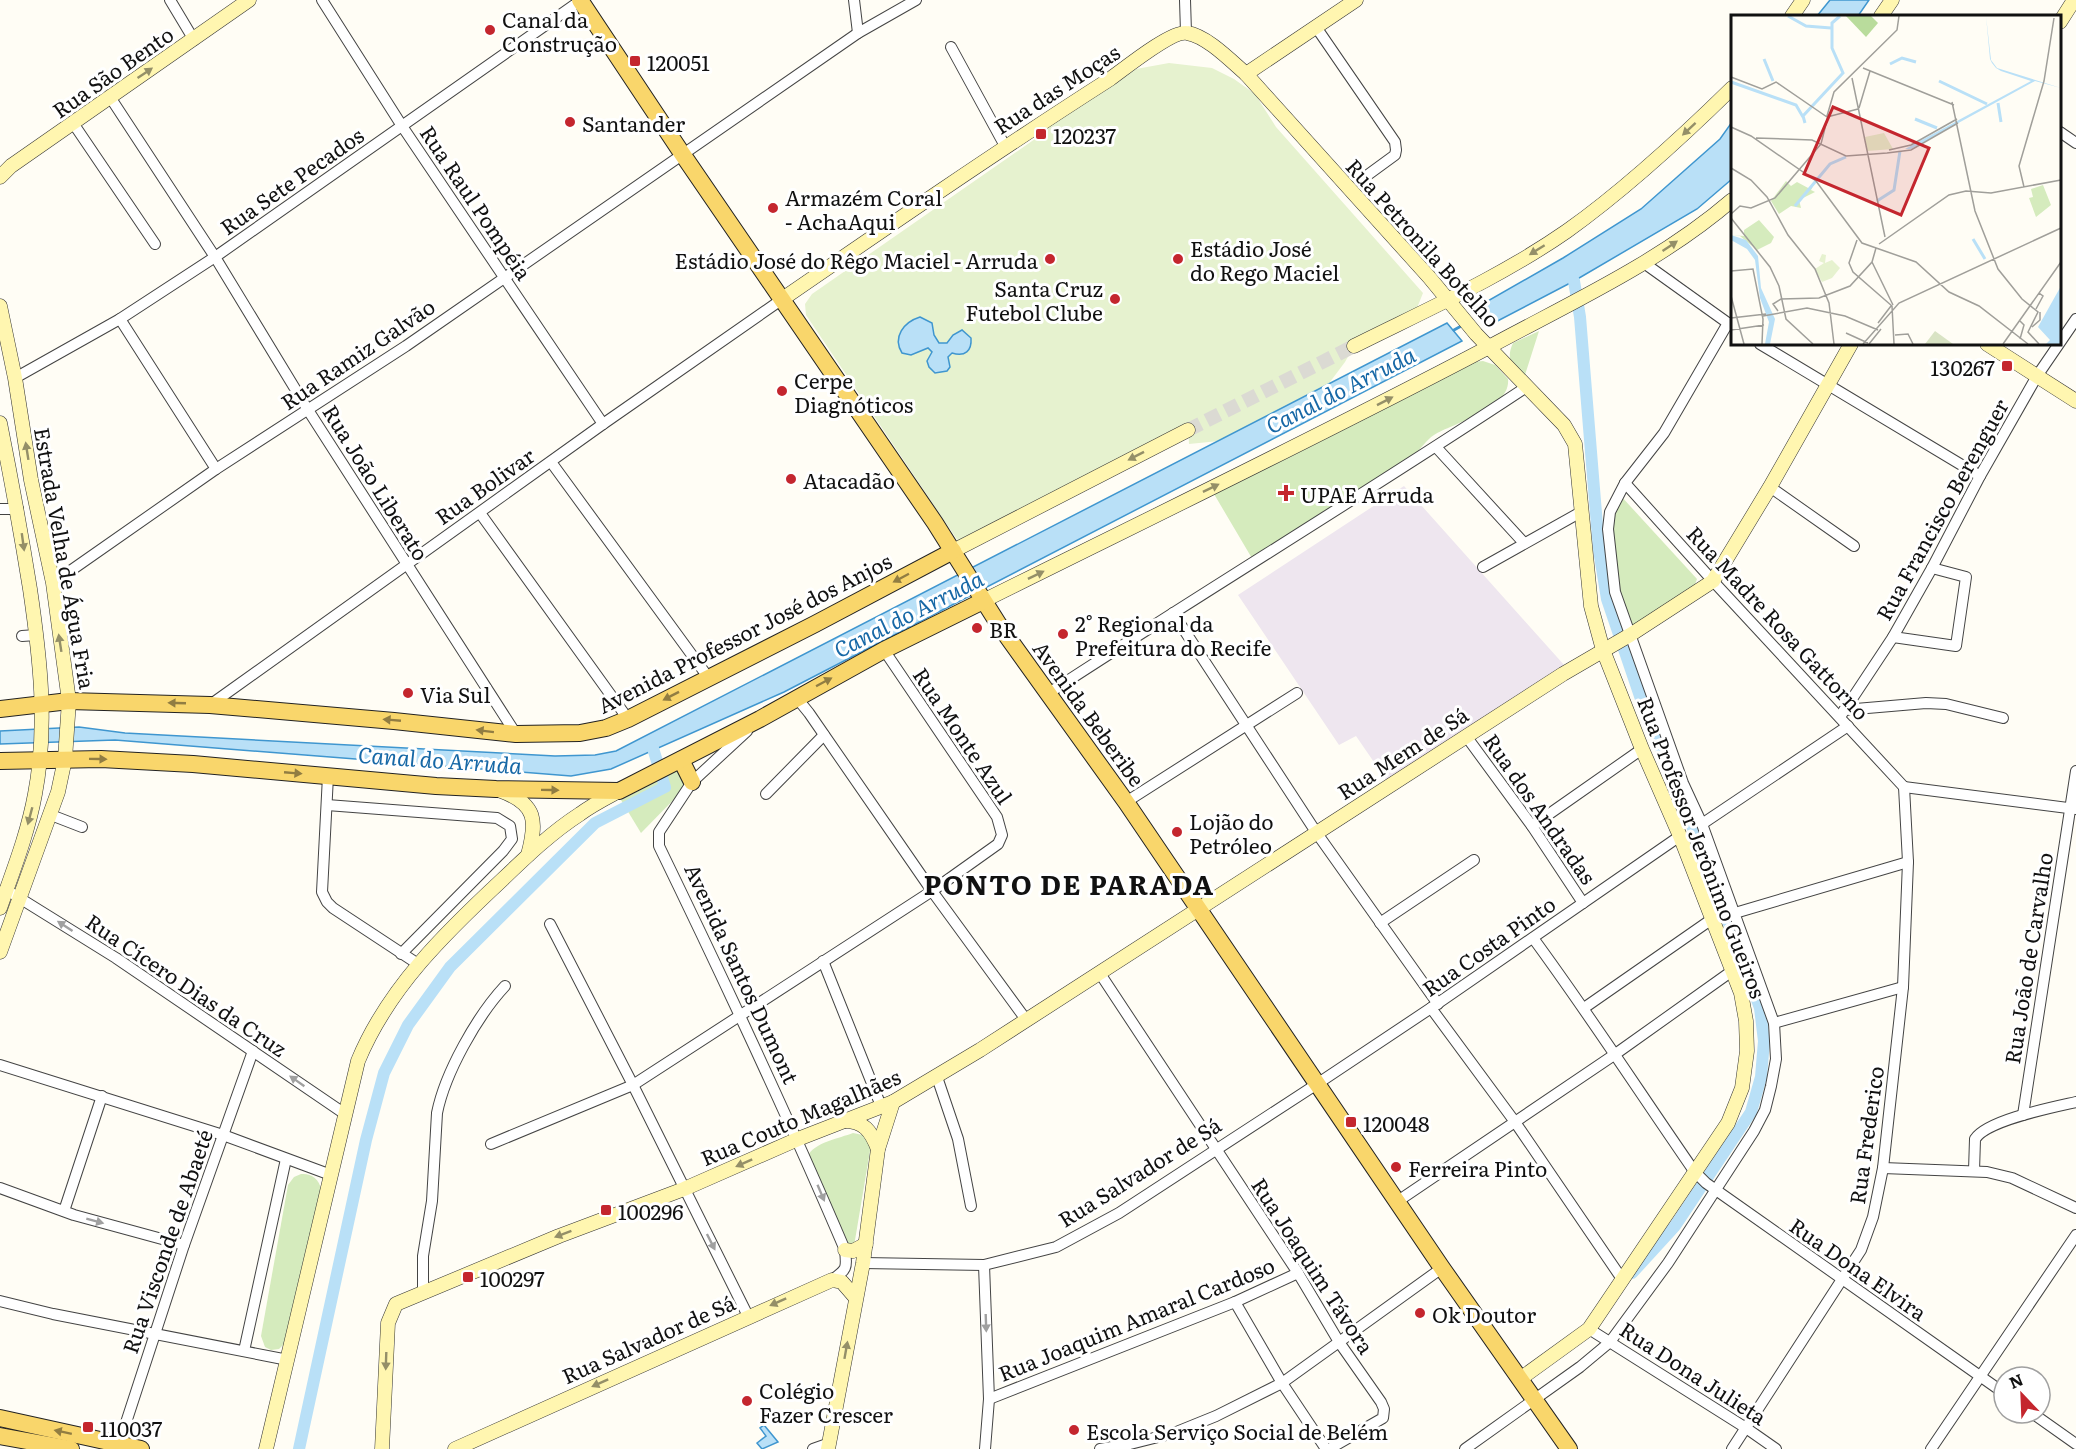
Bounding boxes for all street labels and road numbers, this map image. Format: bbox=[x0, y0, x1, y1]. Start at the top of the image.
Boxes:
street label: Rua São Bento bbox=[45, 18, 179, 124]
street label: Rua das Moças bbox=[987, 36, 1125, 140]
street label: Rua Sete Pecados bbox=[213, 119, 369, 241]
street label: Rua Raul Pompéia bbox=[414, 119, 541, 286]
street label: Rua Petronila Botelho bbox=[1340, 151, 1508, 333]
street label: Rua Ramiz Galvão bbox=[274, 290, 440, 416]
street label: Rua Francisco Berenguer bbox=[1867, 393, 2015, 625]
street label: Rua João Liberato bbox=[317, 398, 437, 566]
street label: Estrada Velha de Água Fria bbox=[28, 425, 104, 692]
street label: Rua Bolivar bbox=[428, 439, 540, 531]
street label: Rua Madre Rosa Gattorno bbox=[1681, 518, 1877, 726]
street label: Avenida Professor José dos Anjos bbox=[592, 544, 896, 720]
street label: Avenida Beberibe bbox=[1027, 634, 1153, 792]
street label: Rua Monte Azul bbox=[907, 661, 1021, 809]
street label: Rua Professor Jerônimo Gueiros bbox=[1631, 692, 1775, 1002]
street label: Rua Mem de Sá bbox=[1330, 698, 1474, 806]
street label: Rua dos Andradas bbox=[1477, 726, 1605, 890]
street label: Rua João de Carvalho bbox=[1995, 850, 2059, 1066]
street label: Avenida Santos Dumont bbox=[678, 858, 808, 1089]
street label: Rua Costa Pinto bbox=[1415, 887, 1561, 1003]
street label: Rua Cícero Dias da Cruz bbox=[80, 905, 294, 1063]
street label: Rua Couto Magalhães bbox=[695, 1060, 905, 1172]
street label: Rua Frederico bbox=[1840, 1064, 1890, 1206]
street label: Rua Salvador de Sá bbox=[1052, 1108, 1227, 1234]
street label: Rua Visconde de Abaeté bbox=[113, 1125, 219, 1357]
street label: Rua Joaquim Távora bbox=[1245, 1171, 1383, 1360]
street label: Rua Dona Elvira bbox=[1784, 1209, 1934, 1327]
street label: Rua Joaquim Amaral Cardoso bbox=[993, 1248, 1279, 1388]
street label: Rua Salvador de Sá bbox=[556, 1286, 740, 1390]
street label: Rua Dona Julieta bbox=[1615, 1313, 1774, 1431]

